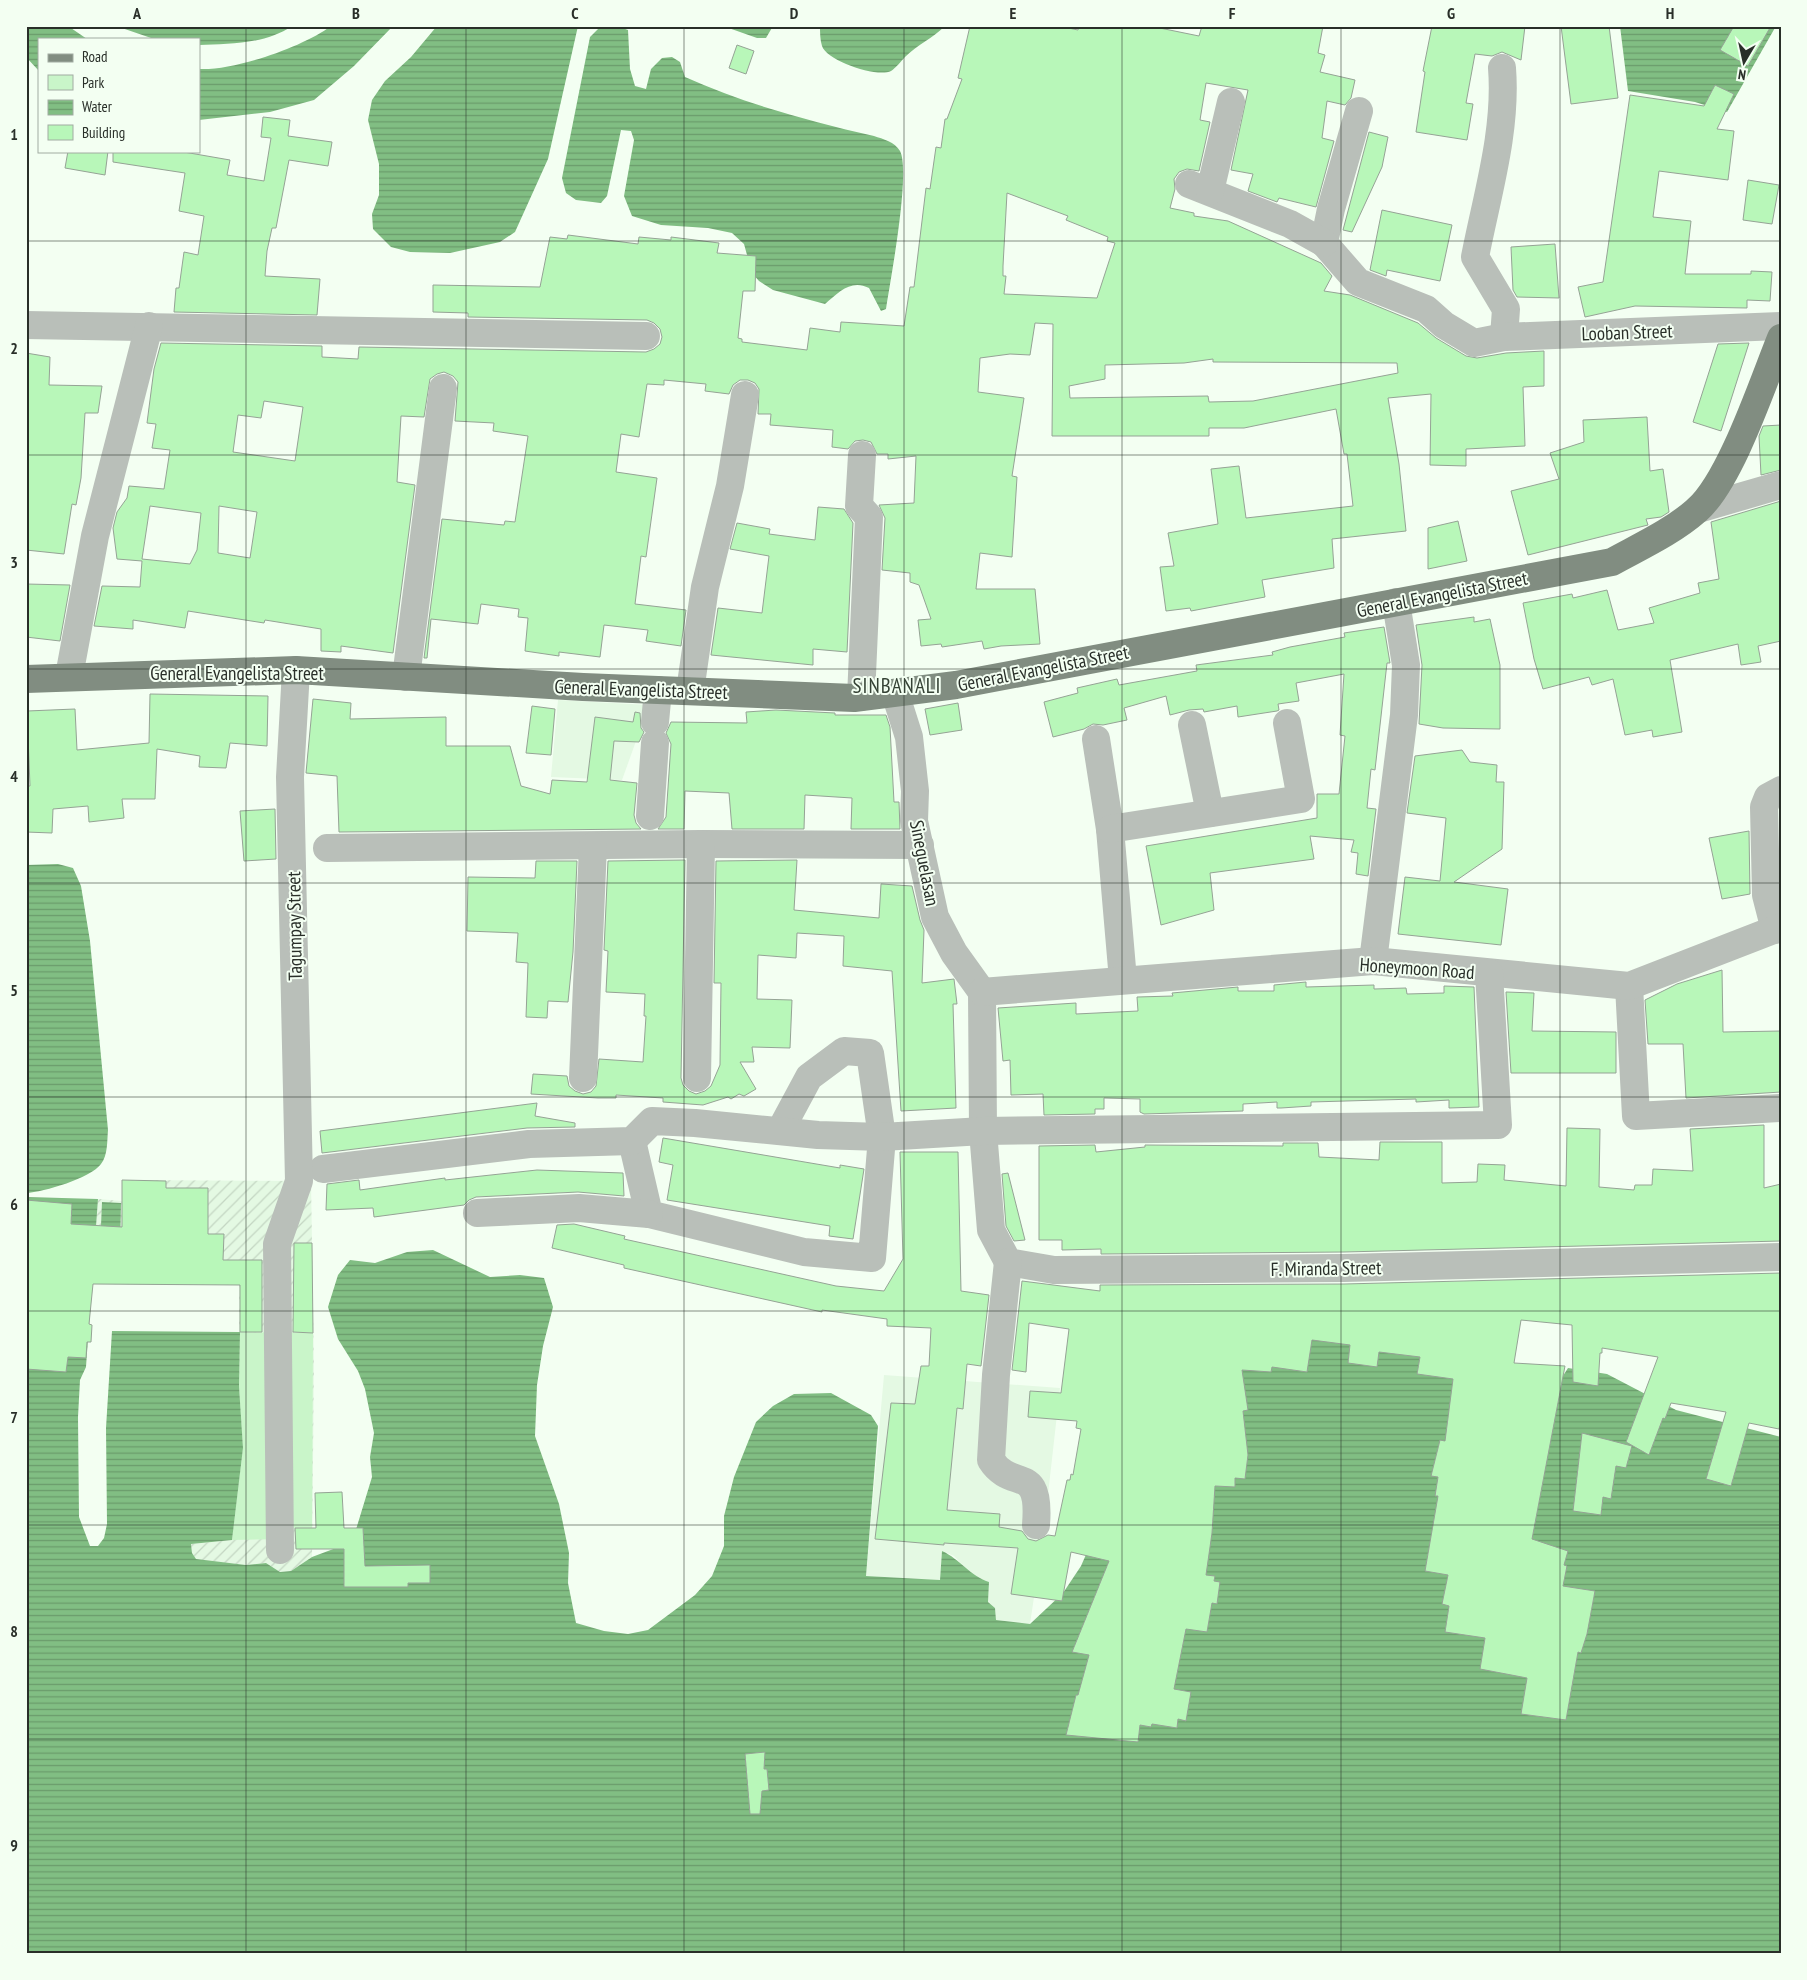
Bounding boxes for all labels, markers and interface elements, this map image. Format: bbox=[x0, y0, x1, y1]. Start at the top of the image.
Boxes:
text: A bbox=[132, 3, 142, 23]
text: B bbox=[352, 3, 360, 23]
text: C bbox=[571, 3, 579, 23]
text: D bbox=[790, 3, 799, 23]
text: E bbox=[1010, 3, 1017, 23]
text: F bbox=[1229, 3, 1236, 23]
text: G bbox=[1447, 3, 1455, 23]
text: H bbox=[1666, 3, 1674, 23]
legend bbox=[38, 38, 200, 152]
north arrow bbox=[1720, 38, 1770, 88]
text: Road bbox=[82, 47, 108, 66]
text: N bbox=[1737, 65, 1747, 84]
text: Park bbox=[82, 73, 104, 92]
text: Water bbox=[82, 97, 113, 116]
text: Building bbox=[82, 123, 125, 142]
text: 1 bbox=[10, 124, 18, 144]
street label: Looban Street bbox=[1581, 318, 1674, 346]
text: 2 bbox=[10, 338, 18, 358]
text: 3 bbox=[10, 552, 18, 572]
street label: General Evangelista Street bbox=[1355, 566, 1530, 622]
street label: General Evangelista Street bbox=[956, 640, 1131, 696]
street label: General Evangelista Street bbox=[150, 661, 324, 685]
district label: SINBANALI bbox=[853, 672, 941, 699]
street label: General Evangelista Street bbox=[554, 674, 729, 704]
text: 4 bbox=[10, 766, 18, 786]
street label: Sineguelasan bbox=[905, 818, 945, 908]
street label: Tagumpay Street bbox=[281, 870, 307, 981]
street label: Honeymoon Road bbox=[1359, 952, 1475, 984]
text: 5 bbox=[10, 980, 18, 1000]
text: 6 bbox=[10, 1194, 18, 1214]
street label: F. Miranda Street bbox=[1271, 1255, 1382, 1281]
text: 7 bbox=[10, 1407, 18, 1427]
text: 8 bbox=[10, 1621, 18, 1641]
text: 9 bbox=[10, 1835, 18, 1855]

